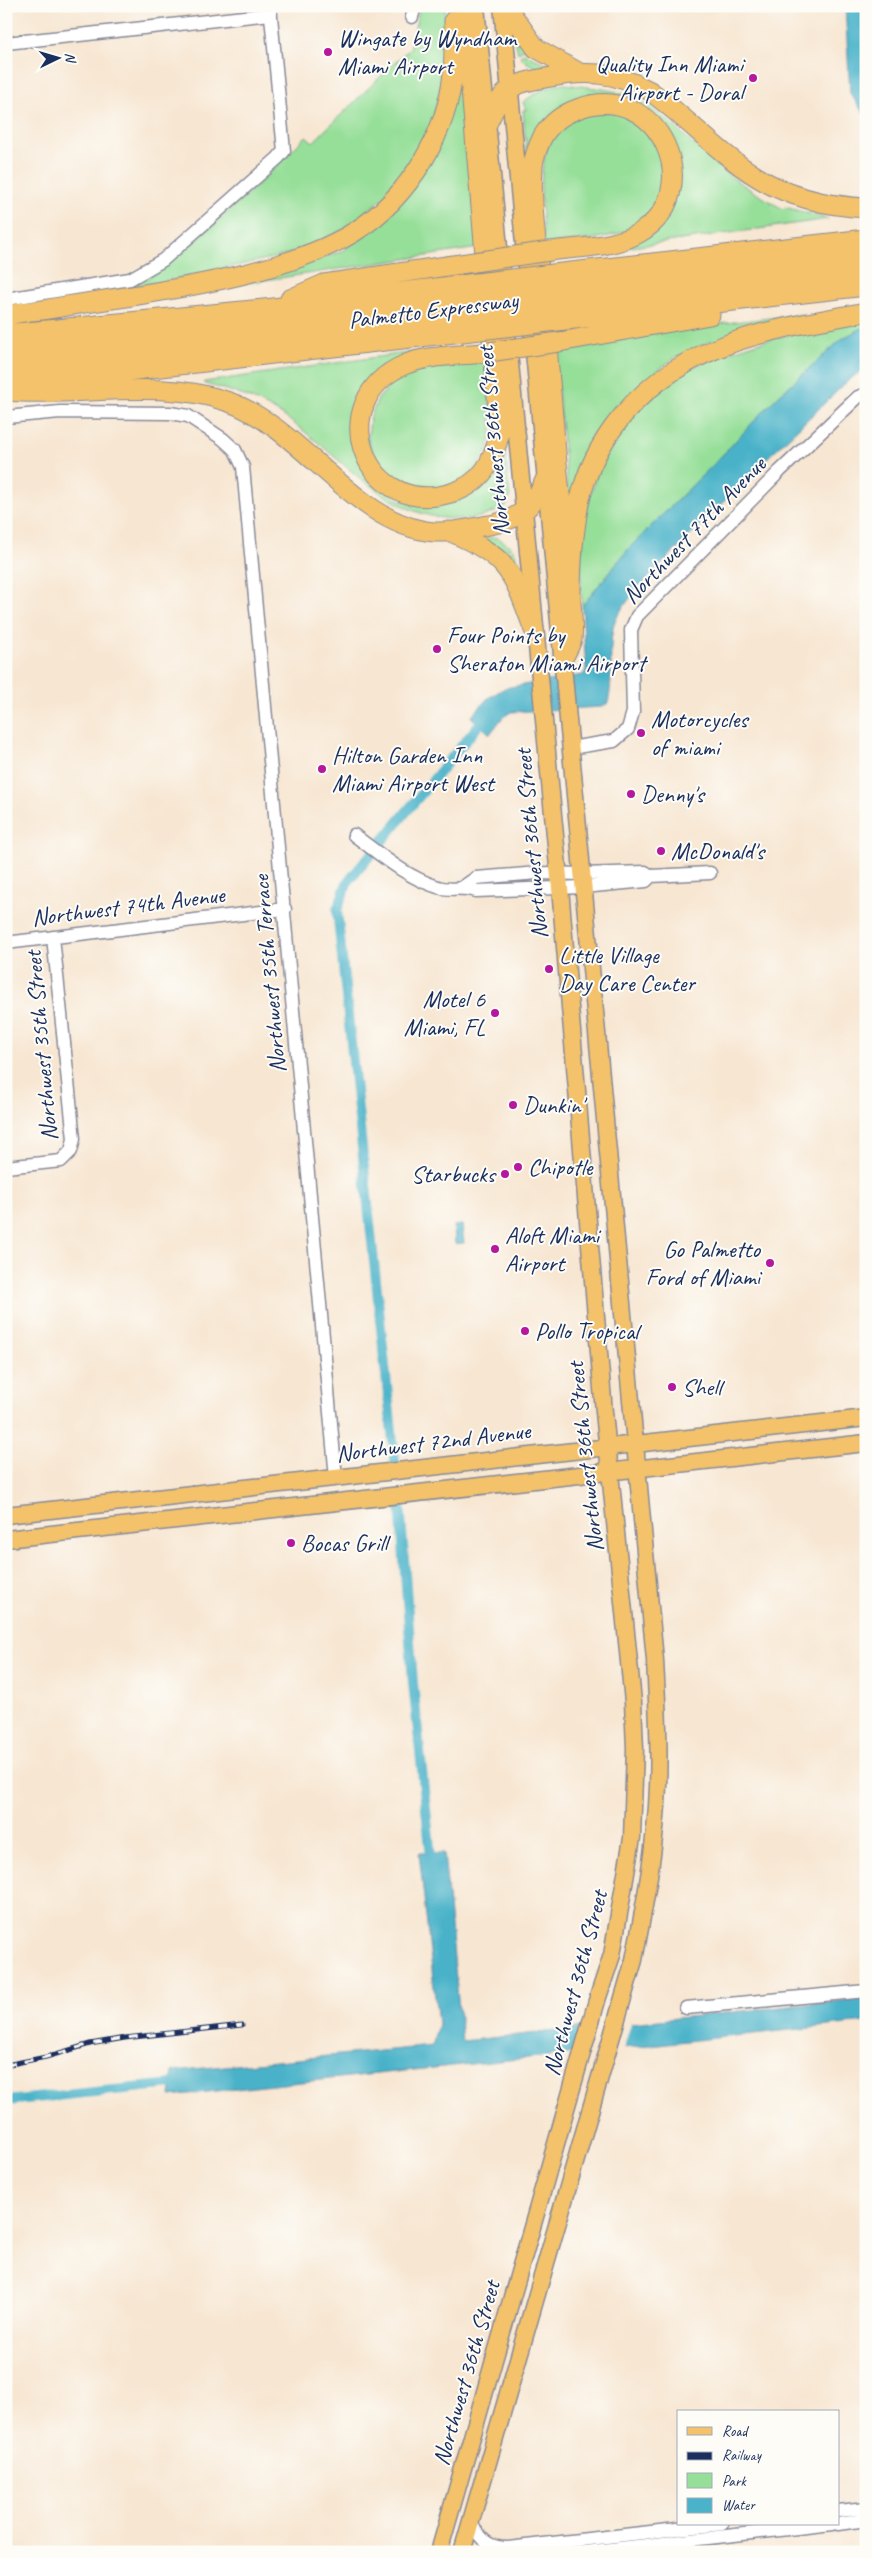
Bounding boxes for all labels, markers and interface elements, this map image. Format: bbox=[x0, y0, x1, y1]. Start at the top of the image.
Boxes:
place label: Wingate by Wyndham Miami Airport bbox=[338, 23, 518, 81]
north arrow bbox=[32, 32, 82, 82]
marker: Wingate by Wyndham Miami Airport bbox=[322, 46, 334, 58]
place label: Quality Inn Miami Airport - Doral bbox=[596, 49, 747, 107]
text: N bbox=[62, 52, 80, 64]
marker: Quality Inn Miami Airport - Doral bbox=[747, 72, 759, 84]
street label: Palmetto Expressway bbox=[347, 285, 521, 335]
street label: Northwest 36th Street bbox=[470, 343, 516, 537]
street label: Northwest 77th Avenue bbox=[616, 448, 774, 610]
place label: Four Points by Sheraton Miami Airport bbox=[447, 620, 648, 678]
marker: Four Points by Sheraton Miami Airport bbox=[431, 643, 443, 655]
place label: Motorcycles of miami bbox=[651, 704, 750, 762]
marker: Motorcycles of miami bbox=[635, 727, 647, 739]
place label: Hilton Garden Inn Miami Airport West bbox=[332, 740, 496, 798]
street label: Northwest 36th Street bbox=[508, 746, 554, 940]
marker: Hilton Garden Inn Miami Airport West bbox=[316, 763, 328, 775]
place label: Denny's bbox=[641, 779, 707, 809]
marker: Denny's bbox=[625, 788, 637, 800]
place label: McDonald's bbox=[671, 836, 767, 866]
marker: McDonald's bbox=[655, 845, 667, 857]
street label: Northwest 35th Terrace bbox=[245, 872, 293, 1074]
street label: Northwest 74th Avenue bbox=[30, 879, 228, 933]
place label: Little Village Day Care Center bbox=[559, 940, 697, 998]
street label: Northwest 35th Street bbox=[18, 948, 64, 1142]
marker: Little Village Day Care Center bbox=[543, 963, 555, 975]
place label: Motel 6 Miami, FL bbox=[404, 984, 486, 1042]
marker: Motel 6 Miami, FL bbox=[489, 1007, 501, 1019]
place label: Dunkin' bbox=[523, 1090, 588, 1120]
marker: Dunkin' bbox=[507, 1099, 519, 1111]
place label: Chipotle bbox=[528, 1152, 594, 1182]
place label: Starbucks bbox=[411, 1159, 497, 1189]
marker: Chipotle bbox=[512, 1161, 524, 1173]
marker: Starbucks bbox=[499, 1168, 511, 1180]
place label: Aloft Miami Airport bbox=[505, 1220, 601, 1278]
place label: Go Palmetto Ford of Miami bbox=[646, 1234, 763, 1292]
marker: Aloft Miami Airport bbox=[489, 1243, 501, 1255]
marker: Go Palmetto Ford of Miami bbox=[764, 1257, 776, 1269]
place label: Pollo Tropical bbox=[535, 1316, 642, 1346]
marker: Pollo Tropical bbox=[519, 1325, 531, 1337]
street label: Northwest 36th Street bbox=[560, 1359, 610, 1553]
place label: Shell bbox=[682, 1372, 725, 1402]
marker: Shell bbox=[666, 1381, 678, 1393]
street label: Northwest 72nd Avenue bbox=[334, 1415, 534, 1469]
place label: Bocas Grill bbox=[301, 1528, 391, 1558]
marker: Bocas Grill bbox=[285, 1537, 297, 1549]
street label: Northwest 36th Street bbox=[536, 1885, 615, 2079]
street label: Northwest 36th Street bbox=[425, 2275, 507, 2469]
legend bbox=[677, 2410, 840, 2526]
text: Road bbox=[722, 2422, 749, 2441]
text: Railway bbox=[722, 2446, 763, 2465]
text: Park bbox=[722, 2472, 747, 2491]
text: Water bbox=[722, 2496, 756, 2515]

